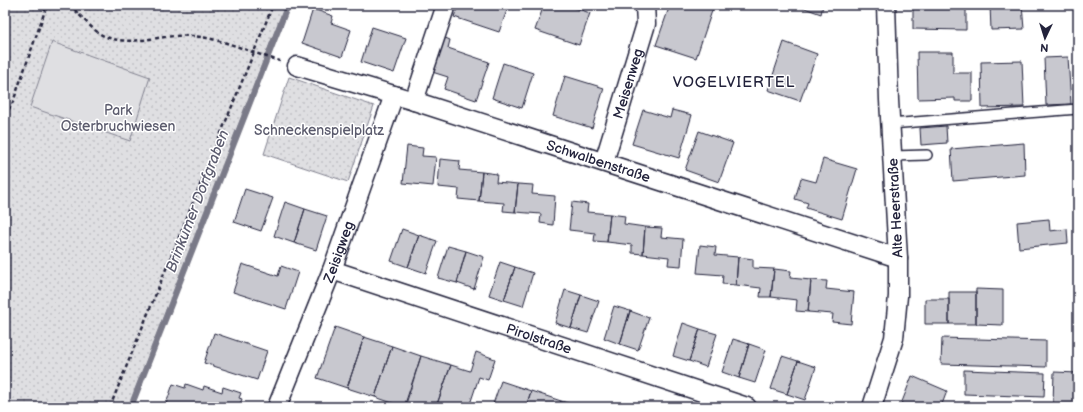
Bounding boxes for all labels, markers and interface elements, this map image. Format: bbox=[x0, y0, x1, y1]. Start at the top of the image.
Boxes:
north arrow bbox=[1025, 18, 1065, 58]
text: N bbox=[1040, 41, 1049, 54]
street label: Meisenweg bbox=[610, 47, 647, 121]
district label: VOGELVIERTEL bbox=[673, 73, 795, 92]
park label: Park Osterbruchwiesen bbox=[61, 102, 175, 135]
park label: Schneckenspielplatz bbox=[254, 122, 384, 139]
water label: Brinkumer Dorfgraben bbox=[162, 127, 233, 275]
street label: Schwalbenstraße bbox=[544, 137, 652, 186]
street label: Alte Heerstraße bbox=[884, 158, 907, 258]
street label: Zeisigweg bbox=[319, 219, 358, 286]
street label: Pirolstraße bbox=[504, 320, 574, 358]

